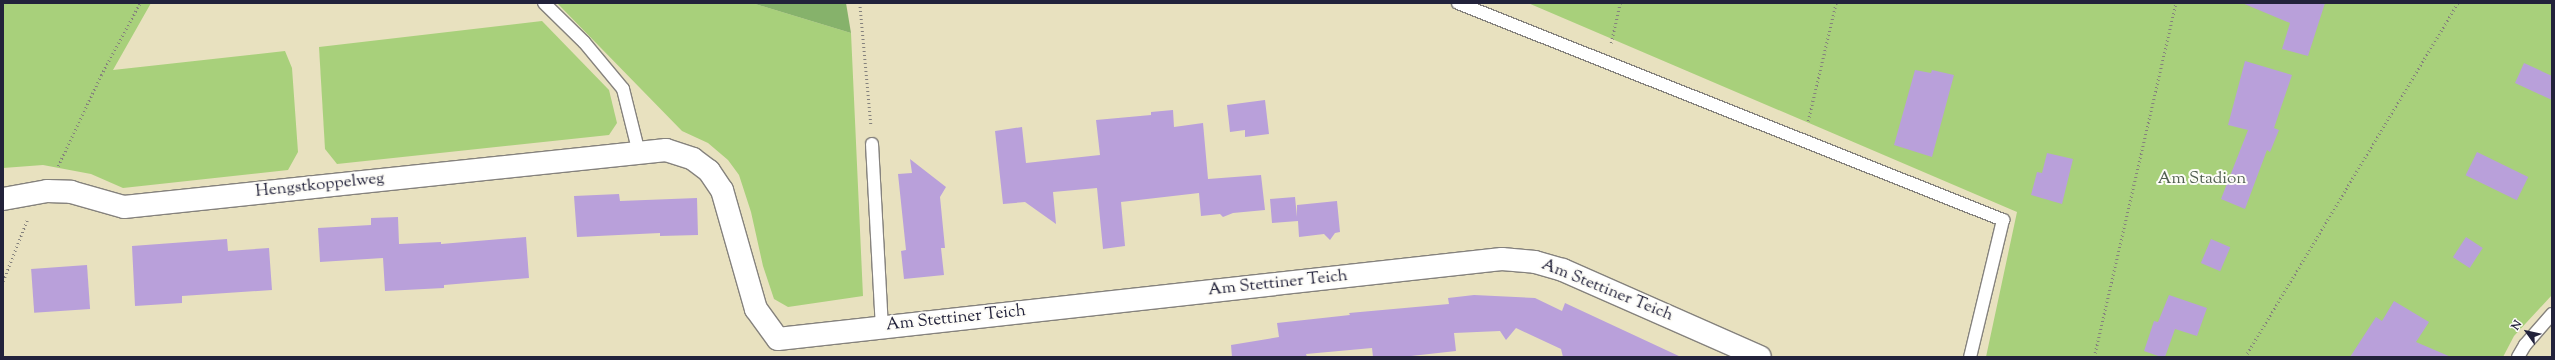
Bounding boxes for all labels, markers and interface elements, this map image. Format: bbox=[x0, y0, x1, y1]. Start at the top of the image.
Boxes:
street label: Hengstkoppelweg bbox=[254, 169, 386, 203]
park label: Am Stadion bbox=[2158, 170, 2246, 190]
street label: Am Stettiner Teich bbox=[1538, 255, 1676, 327]
street label: Am Stettiner Teich bbox=[1207, 267, 1349, 301]
street label: Am Stettiner Teich bbox=[885, 302, 1027, 336]
north arrow bbox=[2507, 312, 2547, 352]
text: N bbox=[2508, 317, 2526, 334]

